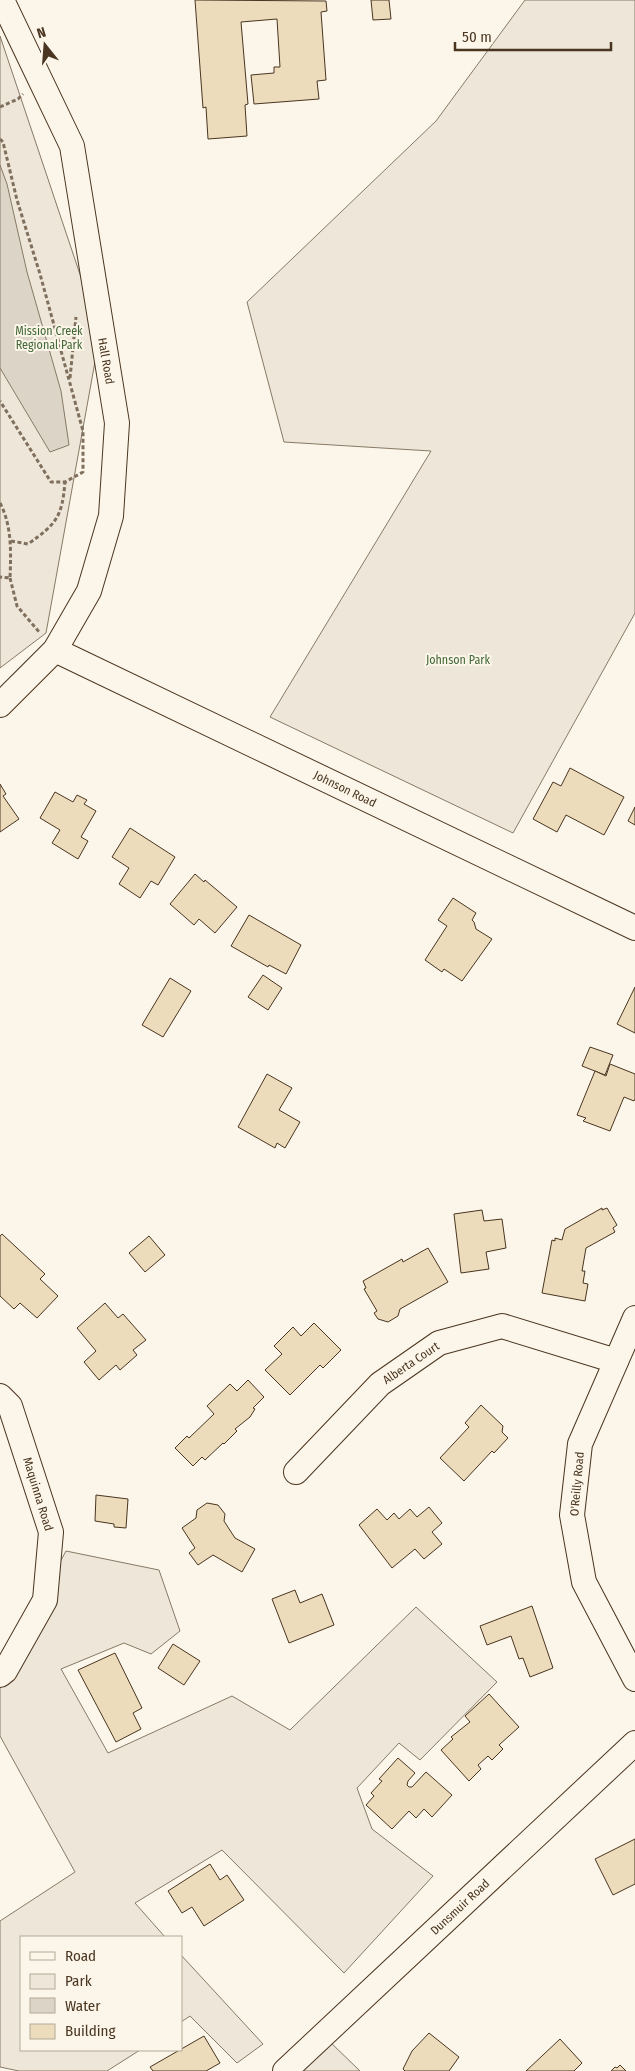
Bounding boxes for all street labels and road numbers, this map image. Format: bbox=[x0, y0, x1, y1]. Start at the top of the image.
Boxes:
street label: Hall Road bbox=[95, 337, 117, 385]
street label: Johnson Road bbox=[312, 768, 378, 810]
street label: Alberta Court bbox=[380, 1339, 442, 1387]
street label: O'Reilly Road bbox=[567, 1451, 587, 1517]
street label: Maquinna Road bbox=[20, 1455, 56, 1533]
street label: Dunsmuir Road bbox=[428, 1876, 492, 1938]

